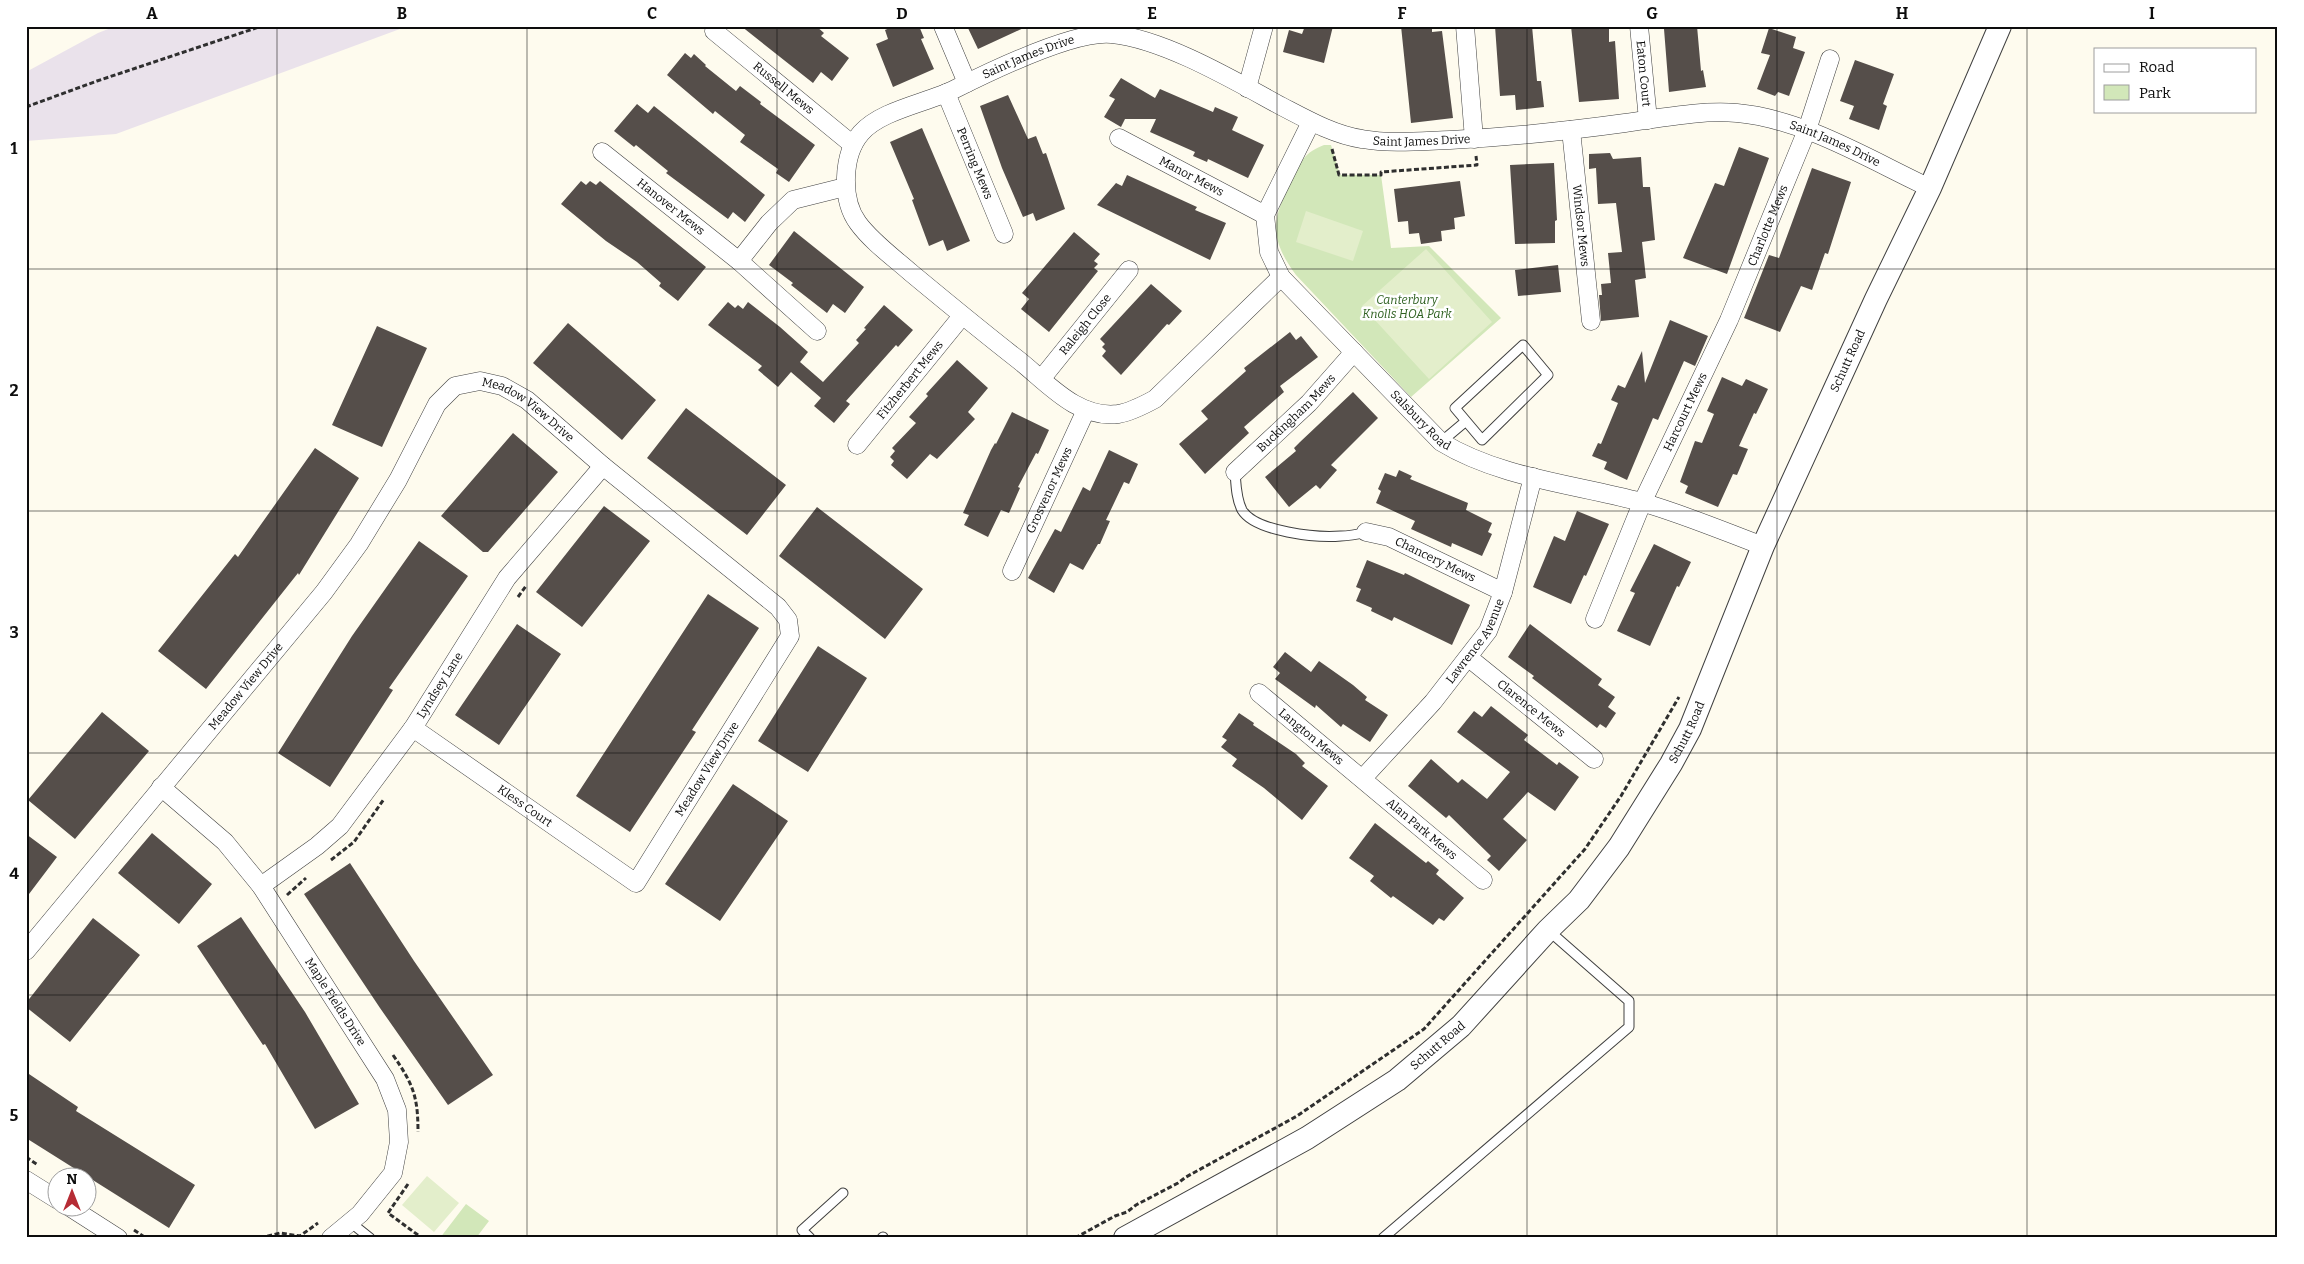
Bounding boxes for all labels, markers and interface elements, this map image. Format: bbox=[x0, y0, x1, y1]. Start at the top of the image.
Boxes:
text: A bbox=[146, 4, 158, 23]
text: B bbox=[397, 4, 407, 23]
text: C bbox=[647, 4, 657, 23]
text: D bbox=[896, 4, 908, 23]
text: E bbox=[1147, 4, 1157, 23]
text: F bbox=[1398, 4, 1407, 23]
text: G bbox=[1646, 4, 1658, 23]
text: H bbox=[1896, 4, 1909, 23]
text: I bbox=[2149, 4, 2155, 23]
street label: Saint James Drive bbox=[980, 32, 1076, 82]
street label: Eaton Court bbox=[1633, 40, 1654, 108]
legend bbox=[2094, 48, 2256, 112]
text: Road bbox=[2139, 58, 2174, 76]
street label: Russell Mews bbox=[750, 59, 817, 117]
text: Park bbox=[2139, 84, 2171, 102]
street label: Saint James Drive bbox=[1788, 118, 1883, 169]
street label: Perring Mews bbox=[954, 125, 996, 201]
street label: Saint James Drive bbox=[1372, 132, 1471, 149]
text: 1 bbox=[11, 139, 18, 158]
street label: Manor Mews bbox=[1157, 153, 1227, 199]
street label: Hanover Mews bbox=[634, 176, 708, 238]
street label: Charlotte Mews bbox=[1745, 183, 1791, 268]
street label: Windsor Mews bbox=[1570, 184, 1592, 267]
street label: Raleigh Close bbox=[1056, 291, 1114, 358]
park label: Canterbury Knolls HOA Park bbox=[1362, 293, 1452, 321]
street label: Schutt Road bbox=[1827, 327, 1868, 394]
street label: Fitzherbert Mews bbox=[874, 338, 946, 422]
street label: Harcourt Mews bbox=[1661, 370, 1710, 453]
street label: Buckingham Mews bbox=[1254, 371, 1338, 455]
street label: Meadow View Drive bbox=[481, 375, 577, 445]
text: 2 bbox=[9, 381, 19, 400]
street label: Salsbury Road bbox=[1388, 387, 1453, 453]
street label: Grosvenor Mews bbox=[1023, 445, 1075, 535]
street label: Chancery Mews bbox=[1393, 534, 1478, 585]
street label: Lawrence Avenue bbox=[1443, 597, 1507, 686]
text: 3 bbox=[9, 623, 19, 642]
street label: Meadow View Drive bbox=[206, 640, 286, 733]
street label: Lyndsey Lane bbox=[414, 650, 466, 721]
street label: Clarence Mews bbox=[1494, 677, 1568, 740]
street label: Schutt Road bbox=[1666, 699, 1707, 766]
street label: Langton Mews bbox=[1276, 705, 1347, 768]
street label: Meadow View Drive bbox=[672, 719, 742, 819]
street label: Kless Court bbox=[495, 782, 556, 830]
street label: Alan Park Mews bbox=[1384, 795, 1460, 863]
text: 4 bbox=[9, 864, 19, 883]
street label: Maple Fields Drive bbox=[302, 955, 369, 1049]
street label: Schutt Road bbox=[1407, 1019, 1468, 1073]
text: 5 bbox=[10, 1106, 19, 1125]
north arrow bbox=[48, 1166, 98, 1216]
text: N bbox=[67, 1171, 78, 1188]

